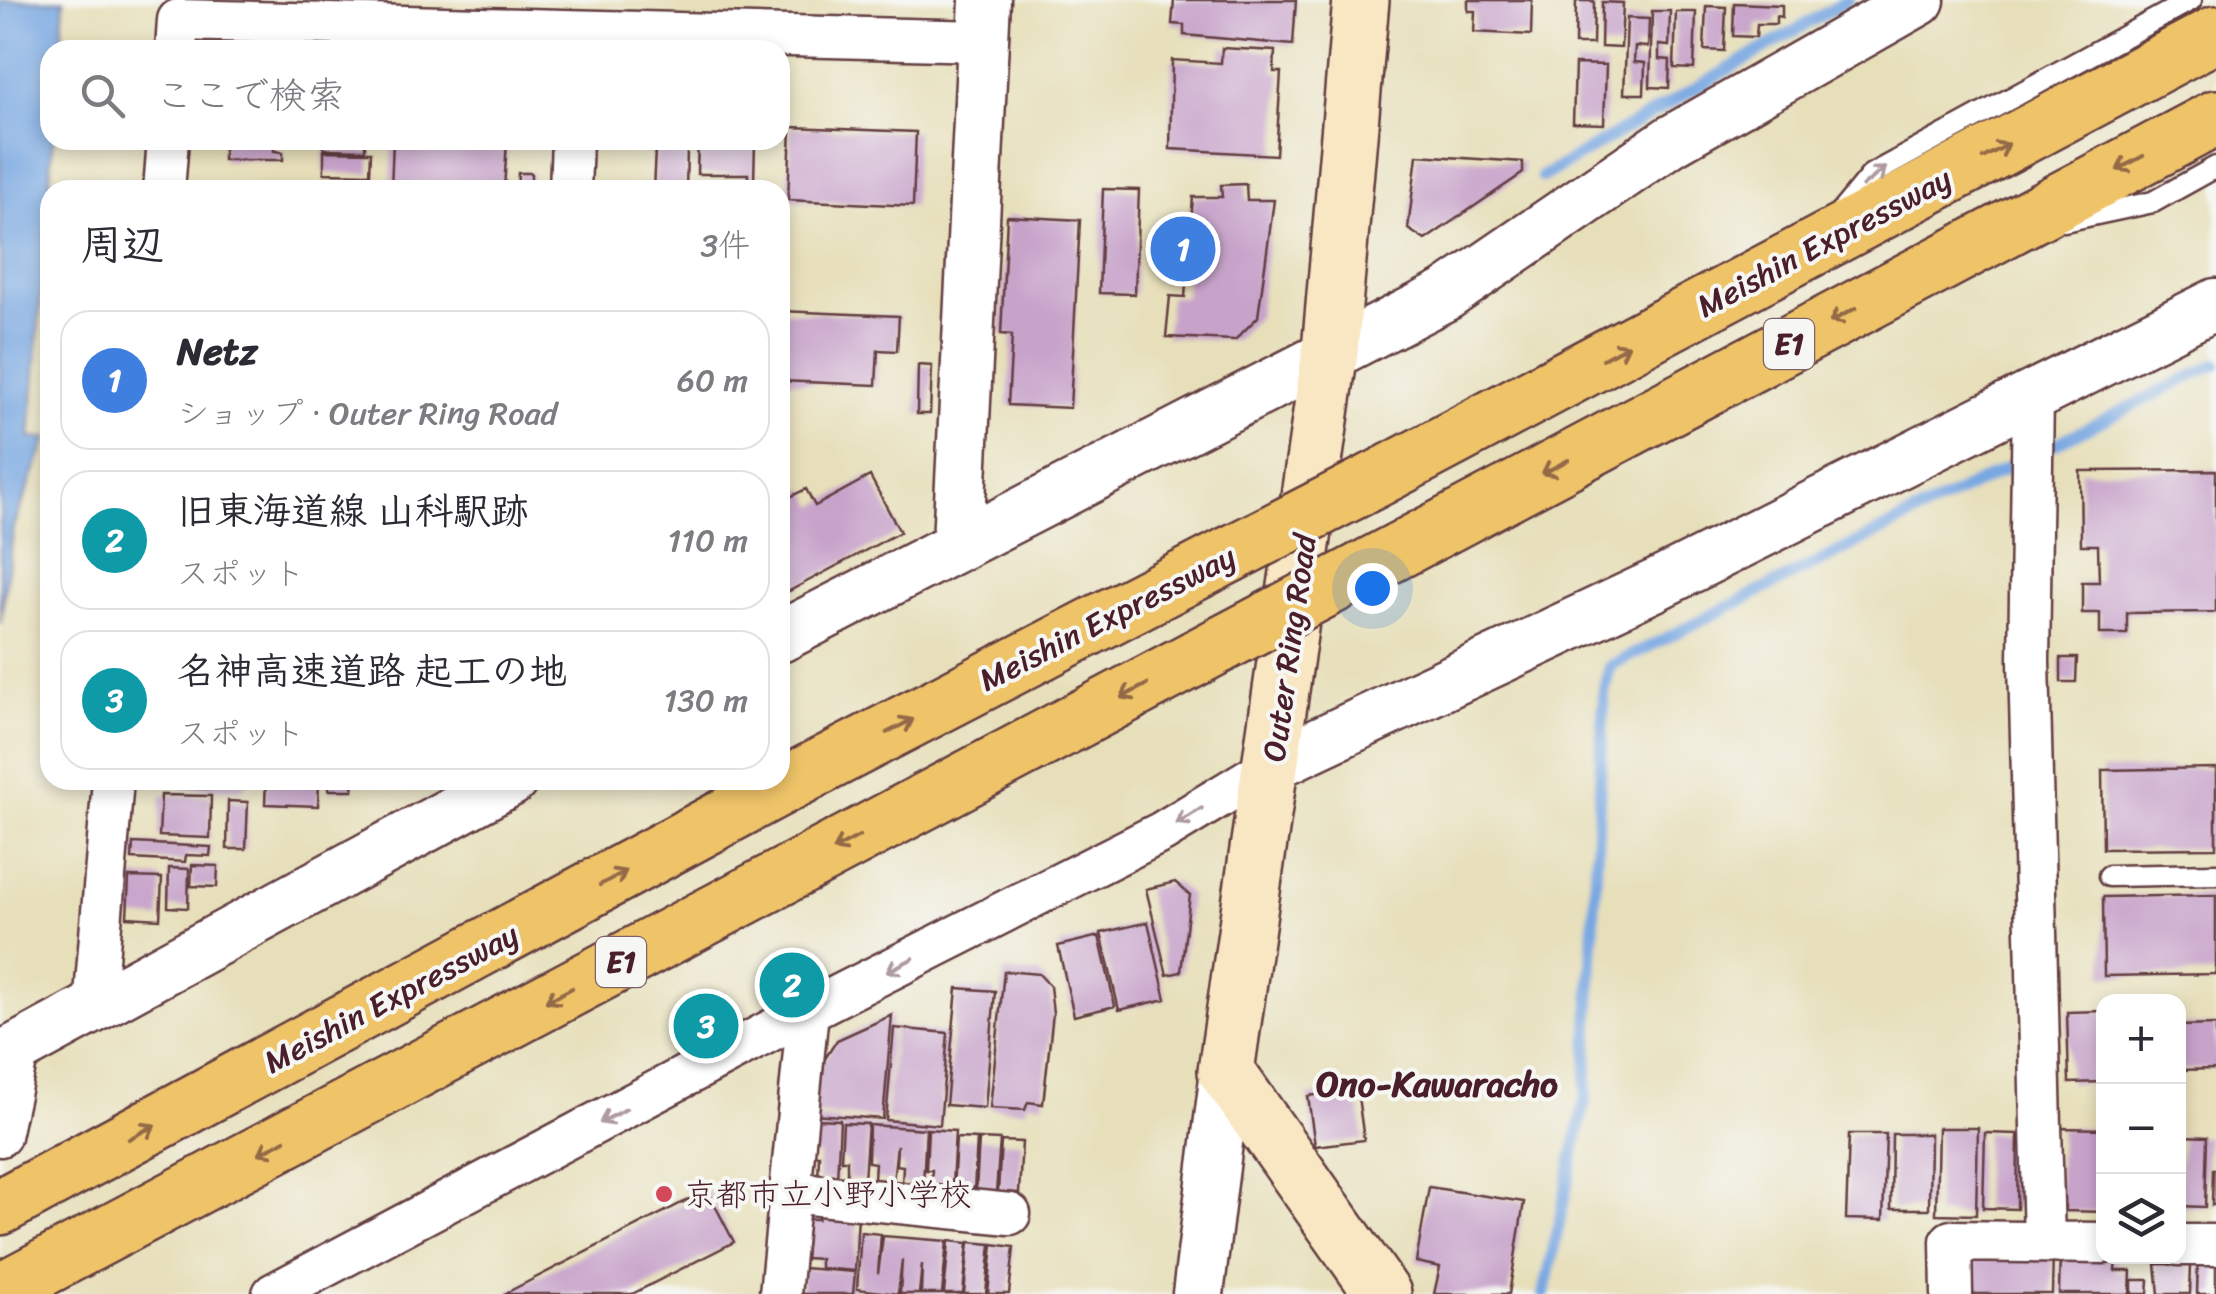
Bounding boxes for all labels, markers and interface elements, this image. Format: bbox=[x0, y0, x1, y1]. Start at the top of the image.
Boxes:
search box bbox=[40, 40, 790, 150]
text: ここで検索 bbox=[155, 62, 345, 129]
icon: search bbox=[75, 68, 130, 123]
one-way arrow bbox=[1980, 140, 2010, 160]
street label: Meishin Expressway bbox=[1686, 151, 1963, 334]
one-way arrow bbox=[2115, 154, 2145, 173]
one-way arrow bbox=[1860, 166, 1887, 188]
text: 周辺 bbox=[80, 208, 164, 282]
pin: 1 bbox=[1150, 212, 1216, 286]
text: 3件 bbox=[700, 217, 750, 274]
one-way arrow bbox=[1828, 306, 1858, 325]
text: Netz bbox=[177, 318, 258, 385]
road number: E1 bbox=[1764, 319, 1814, 369]
one-way arrow bbox=[1600, 342, 1630, 361]
text: 1 bbox=[108, 352, 121, 409]
text: 60 m bbox=[677, 352, 748, 409]
text: ショップ · Outer Ring Road bbox=[177, 385, 557, 442]
one-way arrow bbox=[1541, 458, 1571, 477]
text: 旧東海道線 山科駅跡 bbox=[177, 478, 529, 545]
text: 2 bbox=[105, 512, 124, 569]
text: 110 m bbox=[667, 512, 748, 569]
street label: Meishin Expressway bbox=[969, 529, 1246, 708]
street label: Outer Ring Road bbox=[1245, 529, 1334, 765]
text: スポット bbox=[177, 545, 305, 602]
your location bbox=[1347, 563, 1398, 614]
text: 名神高速道路 起工の地 bbox=[177, 638, 567, 705]
text: 3 bbox=[106, 672, 123, 729]
text: 130 m bbox=[664, 672, 748, 729]
one-way arrow bbox=[1119, 681, 1149, 701]
text: スポット bbox=[177, 705, 305, 762]
one-way arrow bbox=[884, 716, 914, 735]
one-way arrow bbox=[1175, 806, 1204, 826]
one-way arrow bbox=[832, 834, 862, 853]
one-way arrow bbox=[597, 868, 627, 887]
street label: Meishin Expressway bbox=[253, 907, 530, 1090]
road number: E1 bbox=[596, 937, 646, 987]
pin: 2 bbox=[760, 948, 824, 1022]
one-way arrow bbox=[886, 956, 916, 975]
one-way arrow bbox=[545, 986, 575, 1005]
pin: 3 bbox=[674, 988, 738, 1064]
map controls bbox=[2096, 994, 2186, 1264]
button: + bbox=[2096, 994, 2186, 1084]
district label: Ono-Kawaracho bbox=[1316, 1053, 1558, 1115]
button: − bbox=[2096, 1084, 2186, 1174]
one-way arrow bbox=[598, 1106, 628, 1126]
one-way arrow bbox=[126, 1122, 156, 1141]
one-way arrow bbox=[257, 1138, 287, 1157]
place label: 京都市立小野小学校 bbox=[684, 1166, 972, 1223]
button: layers bbox=[2096, 1174, 2186, 1264]
marker: 京都市立小野小学校 bbox=[653, 1183, 675, 1205]

